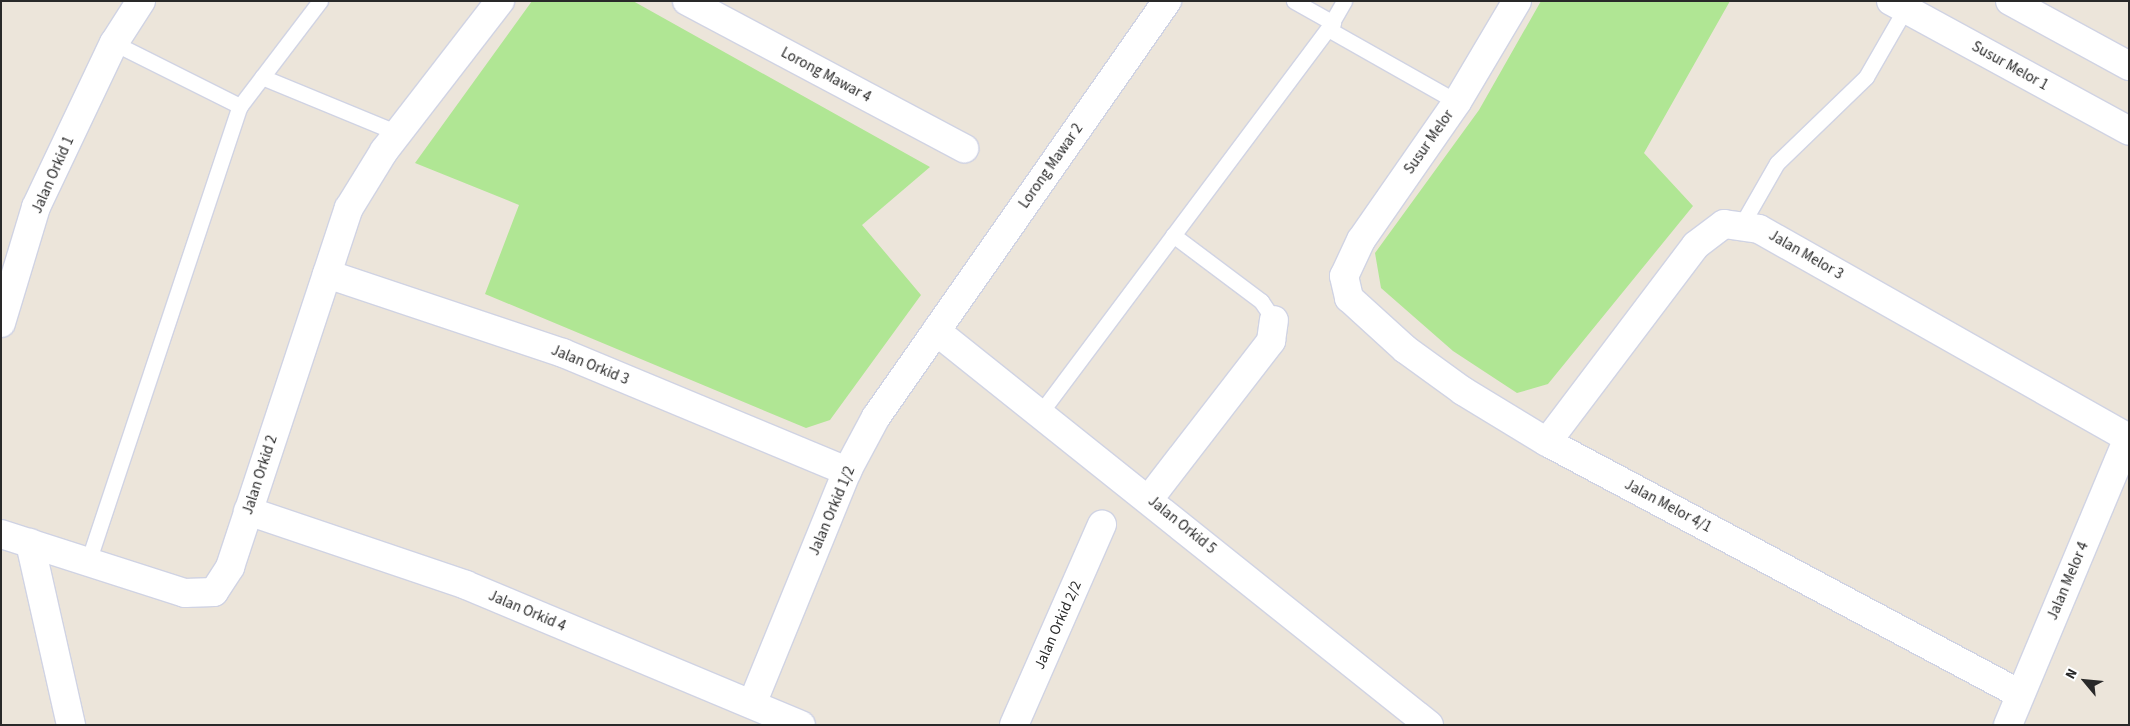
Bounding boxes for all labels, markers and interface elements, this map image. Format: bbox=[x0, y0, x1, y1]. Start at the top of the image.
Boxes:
street label: Susur Melor 1 bbox=[1969, 38, 2051, 94]
street label: Lorong Mawar 4 bbox=[778, 44, 874, 106]
street label: Susur Melor bbox=[1400, 106, 1458, 178]
street label: Lorong Mawar 2 bbox=[1015, 120, 1087, 212]
street label: Jalan Orkid 1 bbox=[28, 134, 78, 216]
street label: Jalan Melor 3 bbox=[1765, 226, 1847, 284]
street label: Jalan Orkid 3 bbox=[548, 341, 632, 389]
street label: Jalan Orkid 2 bbox=[239, 433, 281, 517]
street label: Jalan Orkid 1/2 bbox=[805, 464, 859, 558]
street label: Jalan Melor 4/1 bbox=[1621, 476, 1715, 536]
street label: Jalan Orkid 5 bbox=[1144, 492, 1220, 558]
street label: Jalan Melor 4 bbox=[2043, 539, 2093, 623]
street label: Jalan Orkid 2/2 bbox=[1030, 578, 1086, 672]
street label: Jalan Orkid 4 bbox=[486, 587, 568, 635]
north arrow bbox=[2060, 656, 2110, 706]
text: N bbox=[2061, 665, 2083, 683]

